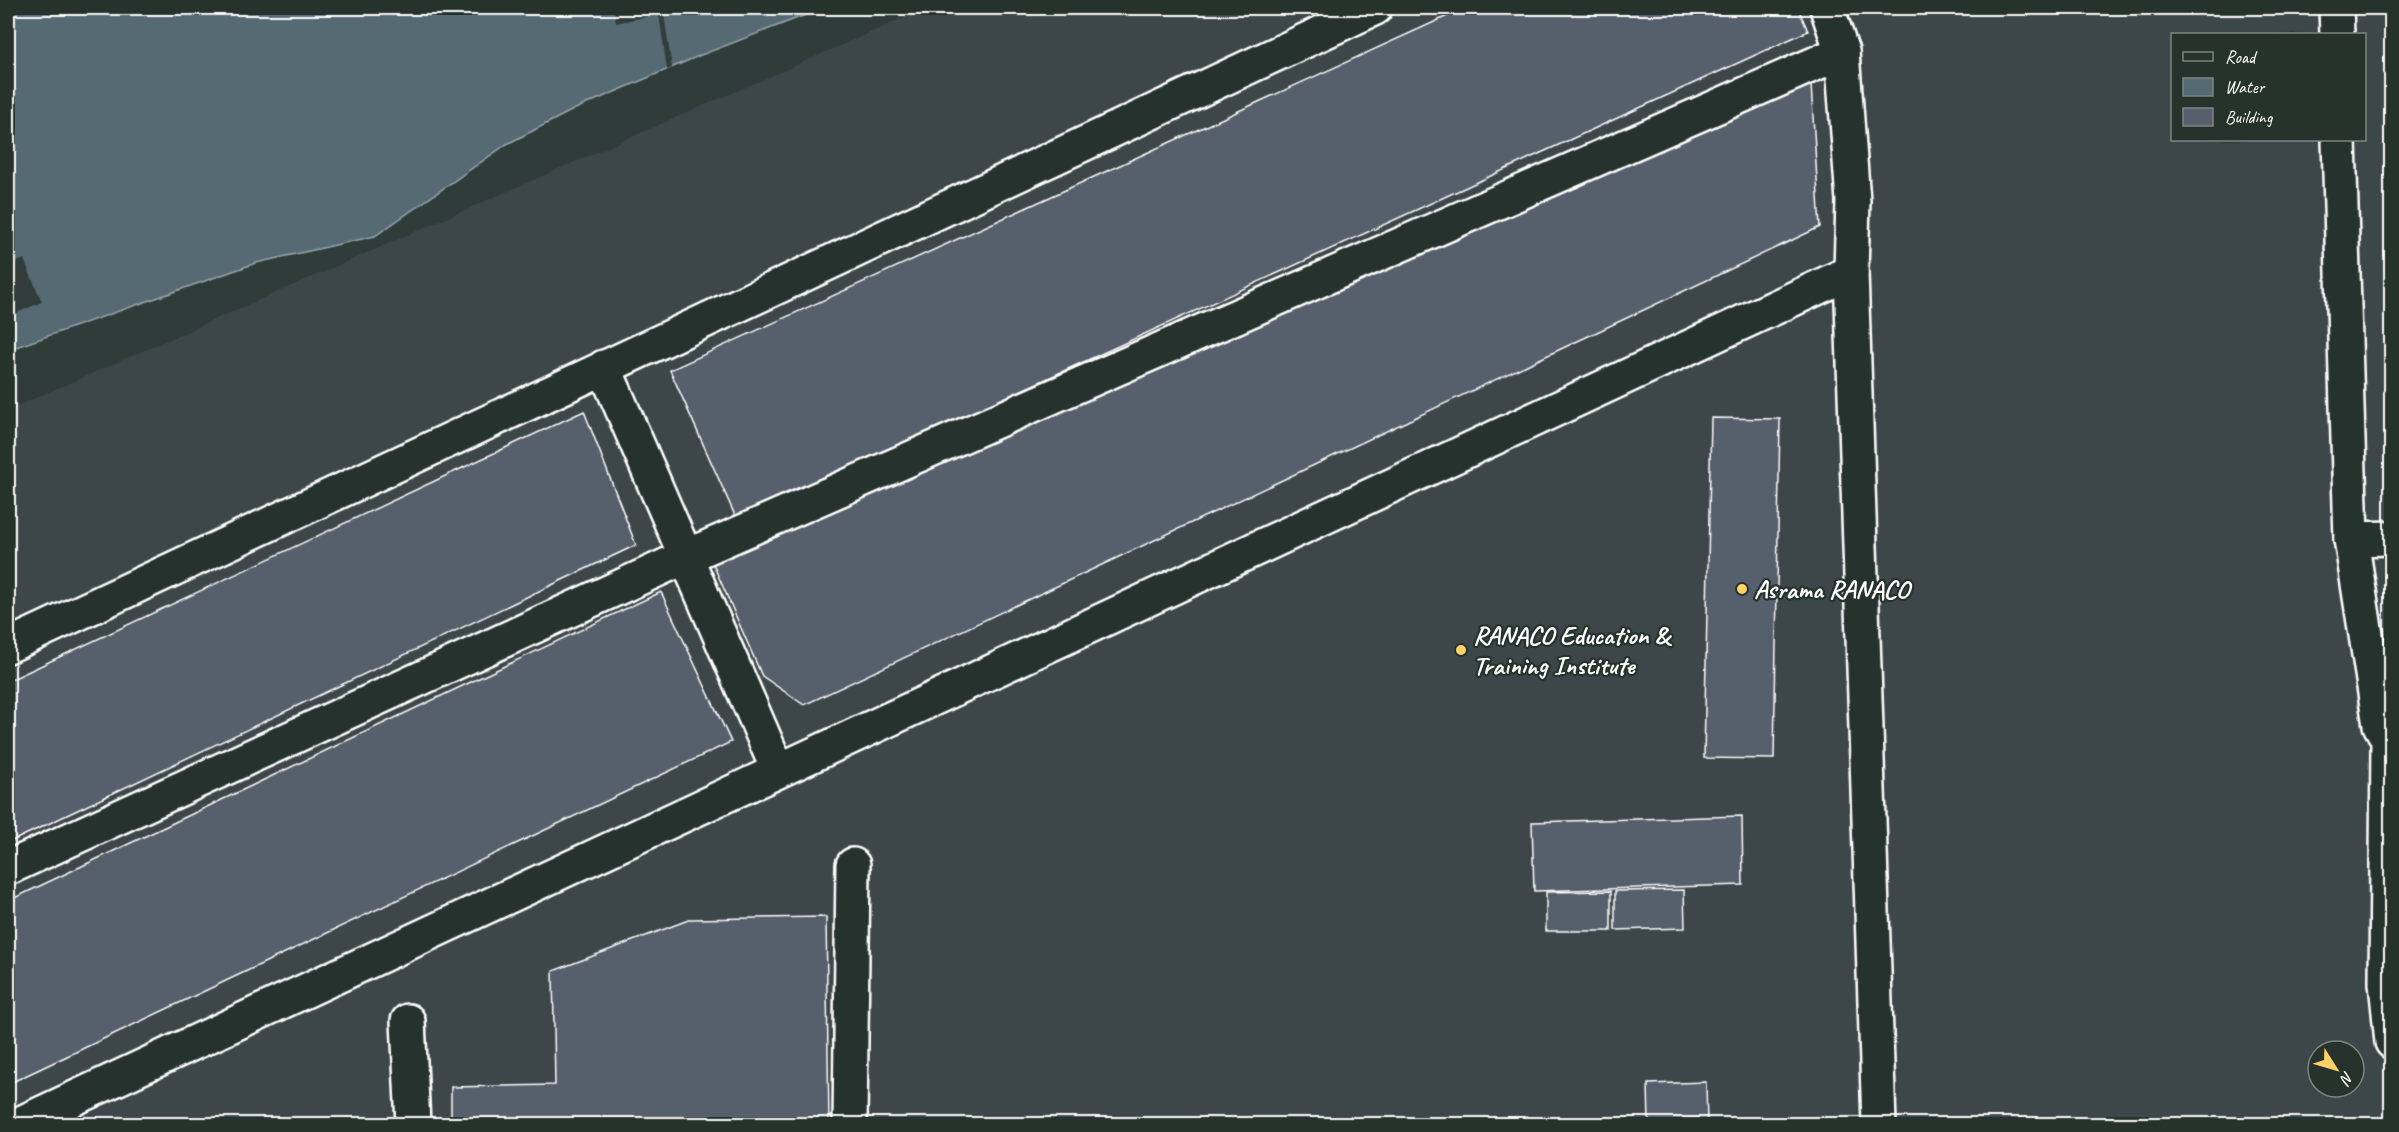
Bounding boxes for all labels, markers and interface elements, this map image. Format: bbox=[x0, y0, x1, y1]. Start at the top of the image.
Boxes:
legend bbox=[2171, 33, 2366, 141]
text: Road bbox=[2225, 46, 2258, 68]
text: Water bbox=[2225, 76, 2266, 98]
text: Building bbox=[2225, 106, 2274, 128]
place label: Asrama RANACO bbox=[1754, 573, 1913, 606]
marker: Asrama RANACO bbox=[1735, 582, 1749, 596]
place label: RANACO Education & Training Institute bbox=[1473, 619, 1673, 682]
marker: RANACO Education & Training Institute bbox=[1454, 643, 1468, 657]
north arrow bbox=[2306, 1039, 2366, 1099]
text: N bbox=[2334, 1067, 2358, 1090]

